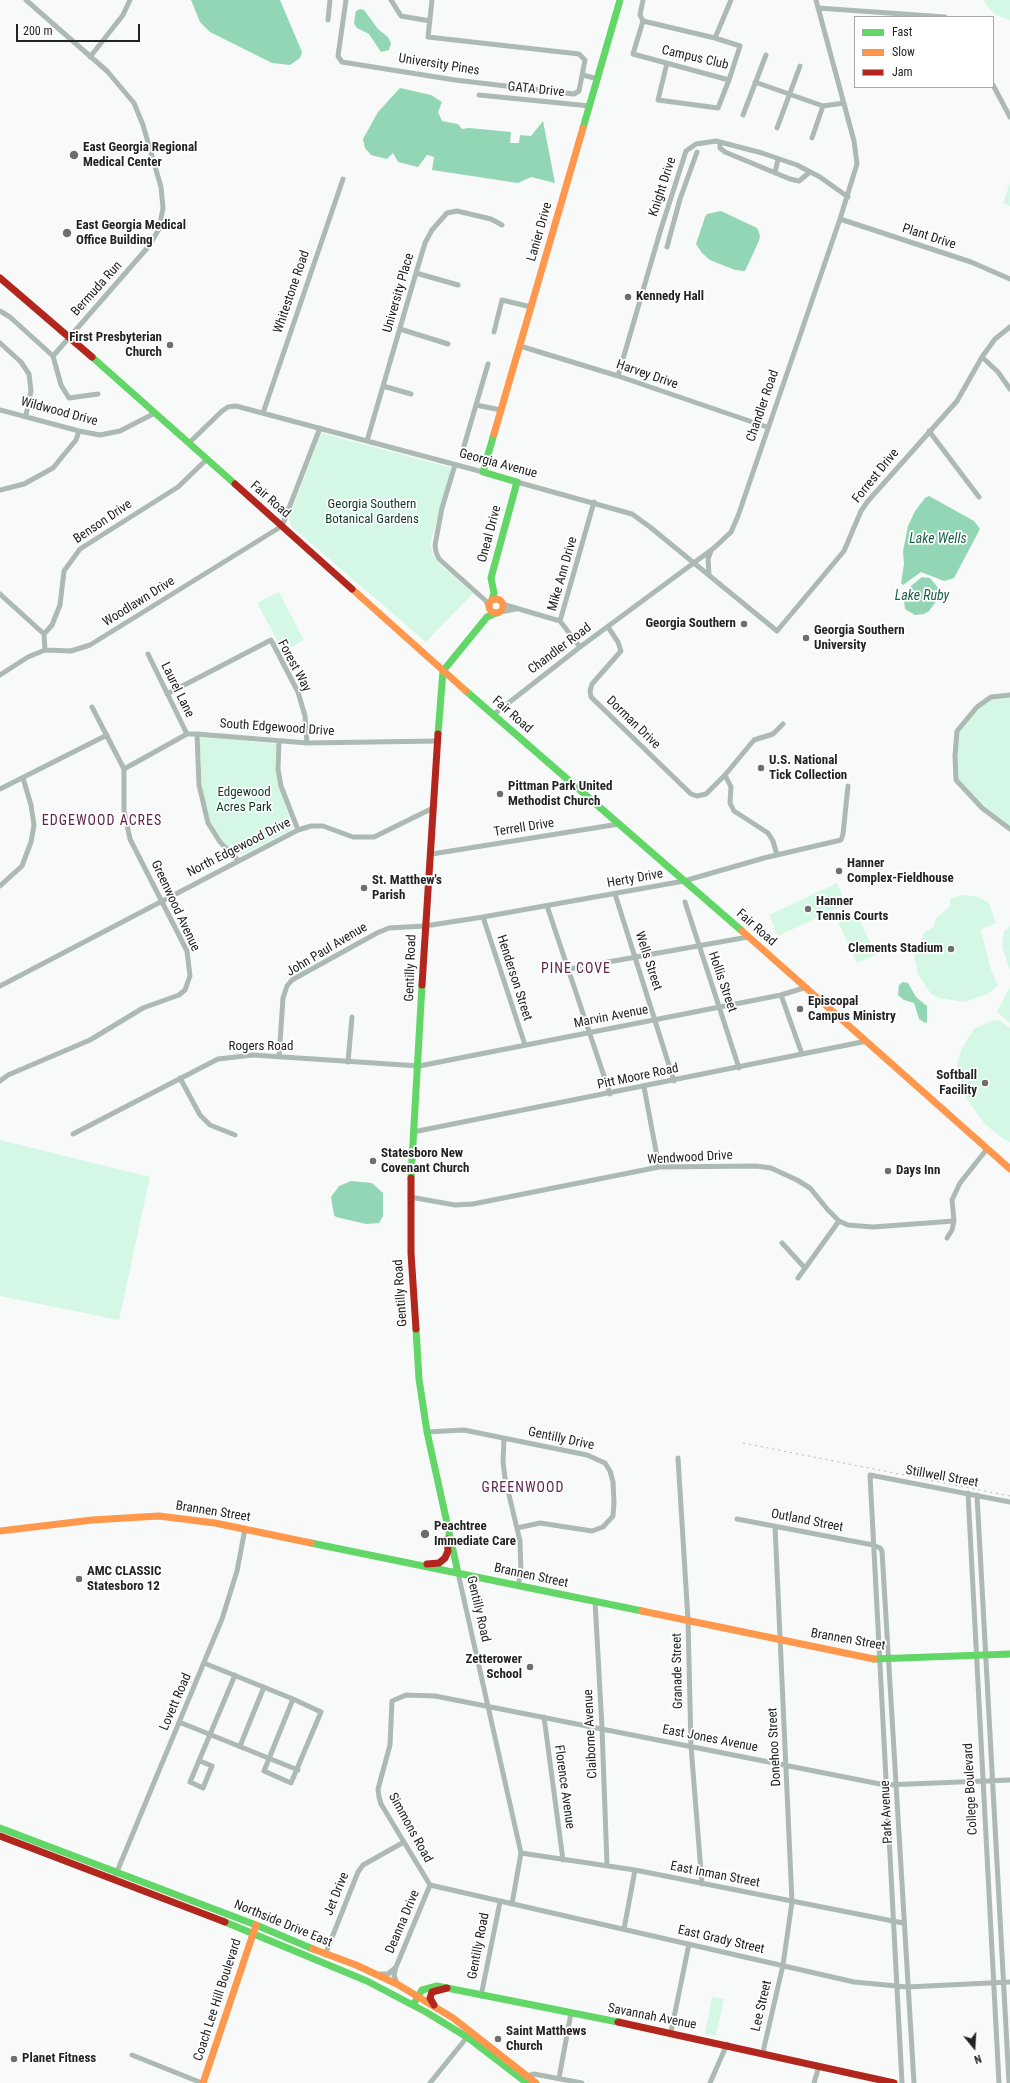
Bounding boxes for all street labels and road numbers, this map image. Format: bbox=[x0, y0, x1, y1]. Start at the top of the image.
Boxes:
street label: Campus Club bbox=[660, 43, 730, 73]
street label: University Pines bbox=[397, 51, 481, 79]
street label: GATA Drive bbox=[507, 79, 565, 101]
street label: Knight Drive bbox=[646, 155, 680, 219]
street label: Lanier Drive bbox=[524, 201, 556, 263]
street label: Plant Drive bbox=[900, 221, 958, 253]
street label: Whitestone Road bbox=[271, 248, 313, 336]
street label: University Place bbox=[380, 252, 418, 334]
street label: Bermuda Run bbox=[68, 258, 126, 320]
street label: Harvey Drive bbox=[614, 357, 680, 393]
street label: Chandler Road bbox=[743, 368, 783, 444]
street label: Wildwood Drive bbox=[19, 394, 99, 430]
street label: Georgia Avenue bbox=[457, 446, 539, 482]
street label: Forrest Drive bbox=[849, 446, 903, 506]
street label: Fair Road bbox=[247, 478, 293, 522]
street label: Benson Drive bbox=[71, 497, 135, 547]
street label: Oneal Drive bbox=[475, 504, 505, 564]
street label: Mike Ann Drive bbox=[545, 535, 581, 613]
street label: Woodlawn Drive bbox=[100, 574, 178, 630]
street label: Chandler Road bbox=[525, 620, 595, 678]
street label: Forest Way bbox=[274, 637, 314, 695]
street label: Laurel Lane bbox=[157, 660, 197, 720]
street label: Fair Road bbox=[489, 693, 535, 737]
street label: Dorman Drive bbox=[603, 693, 663, 753]
street label: South Edgewood Drive bbox=[219, 716, 335, 740]
street label: North Edgewood Drive bbox=[185, 815, 293, 881]
street label: Terrell Drive bbox=[493, 816, 555, 840]
street label: Greenwood Avenue bbox=[147, 858, 203, 954]
street label: Herty Drive bbox=[606, 866, 664, 892]
street label: Fair Road bbox=[733, 906, 779, 950]
street label: John Paul Avenue bbox=[284, 920, 370, 980]
street label: Wells Street bbox=[631, 930, 665, 992]
street label: Henderson Street bbox=[493, 933, 535, 1023]
street label: Gentilly Road bbox=[402, 934, 420, 1002]
street label: Hollis Street bbox=[704, 950, 740, 1014]
street label: Marvin Avenue bbox=[573, 1002, 649, 1032]
street label: Rogers Road bbox=[229, 1039, 293, 1055]
street label: Pitt Moore Road bbox=[596, 1061, 680, 1093]
street label: Wendwood Drive bbox=[647, 1148, 733, 1168]
street label: Gentilly Road bbox=[391, 1259, 411, 1327]
street label: Gentilly Drive bbox=[527, 1424, 595, 1454]
street label: Stillwell Street bbox=[904, 1463, 980, 1491]
street label: Brannen Street bbox=[175, 1498, 251, 1526]
street label: Outland Street bbox=[770, 1506, 844, 1536]
street label: Brannen Street bbox=[492, 1561, 570, 1591]
street label: Gentilly Road bbox=[463, 1574, 493, 1644]
street label: Brannen Street bbox=[809, 1626, 887, 1654]
street label: Granade Street bbox=[670, 1633, 686, 1709]
street label: Lovett Road bbox=[157, 1671, 195, 1733]
street label: Claiborne Avenue bbox=[581, 1689, 601, 1779]
street label: Donehoo Street bbox=[765, 1707, 785, 1787]
street label: East Jones Avenue bbox=[661, 1722, 759, 1756]
street label: College Boulevard bbox=[961, 1742, 981, 1836]
street label: Florence Avenue bbox=[550, 1744, 578, 1830]
street label: Park Avenue bbox=[878, 1780, 896, 1844]
street label: Simmons Road bbox=[384, 1790, 436, 1866]
street label: East Inman Street bbox=[669, 1859, 761, 1891]
street label: Jet Drive bbox=[321, 1870, 353, 1918]
street label: Deanna Drive bbox=[383, 1888, 423, 1956]
street label: Northside Drive East bbox=[231, 1897, 335, 1951]
street label: Gentilly Road bbox=[465, 1911, 493, 1981]
street label: East Grady Street bbox=[676, 1922, 766, 1958]
street label: Coach Lee Hill Boulevard bbox=[191, 1937, 245, 2063]
street label: Lee Street bbox=[749, 1979, 775, 2033]
street label: Savannah Avenue bbox=[606, 2001, 698, 2033]

